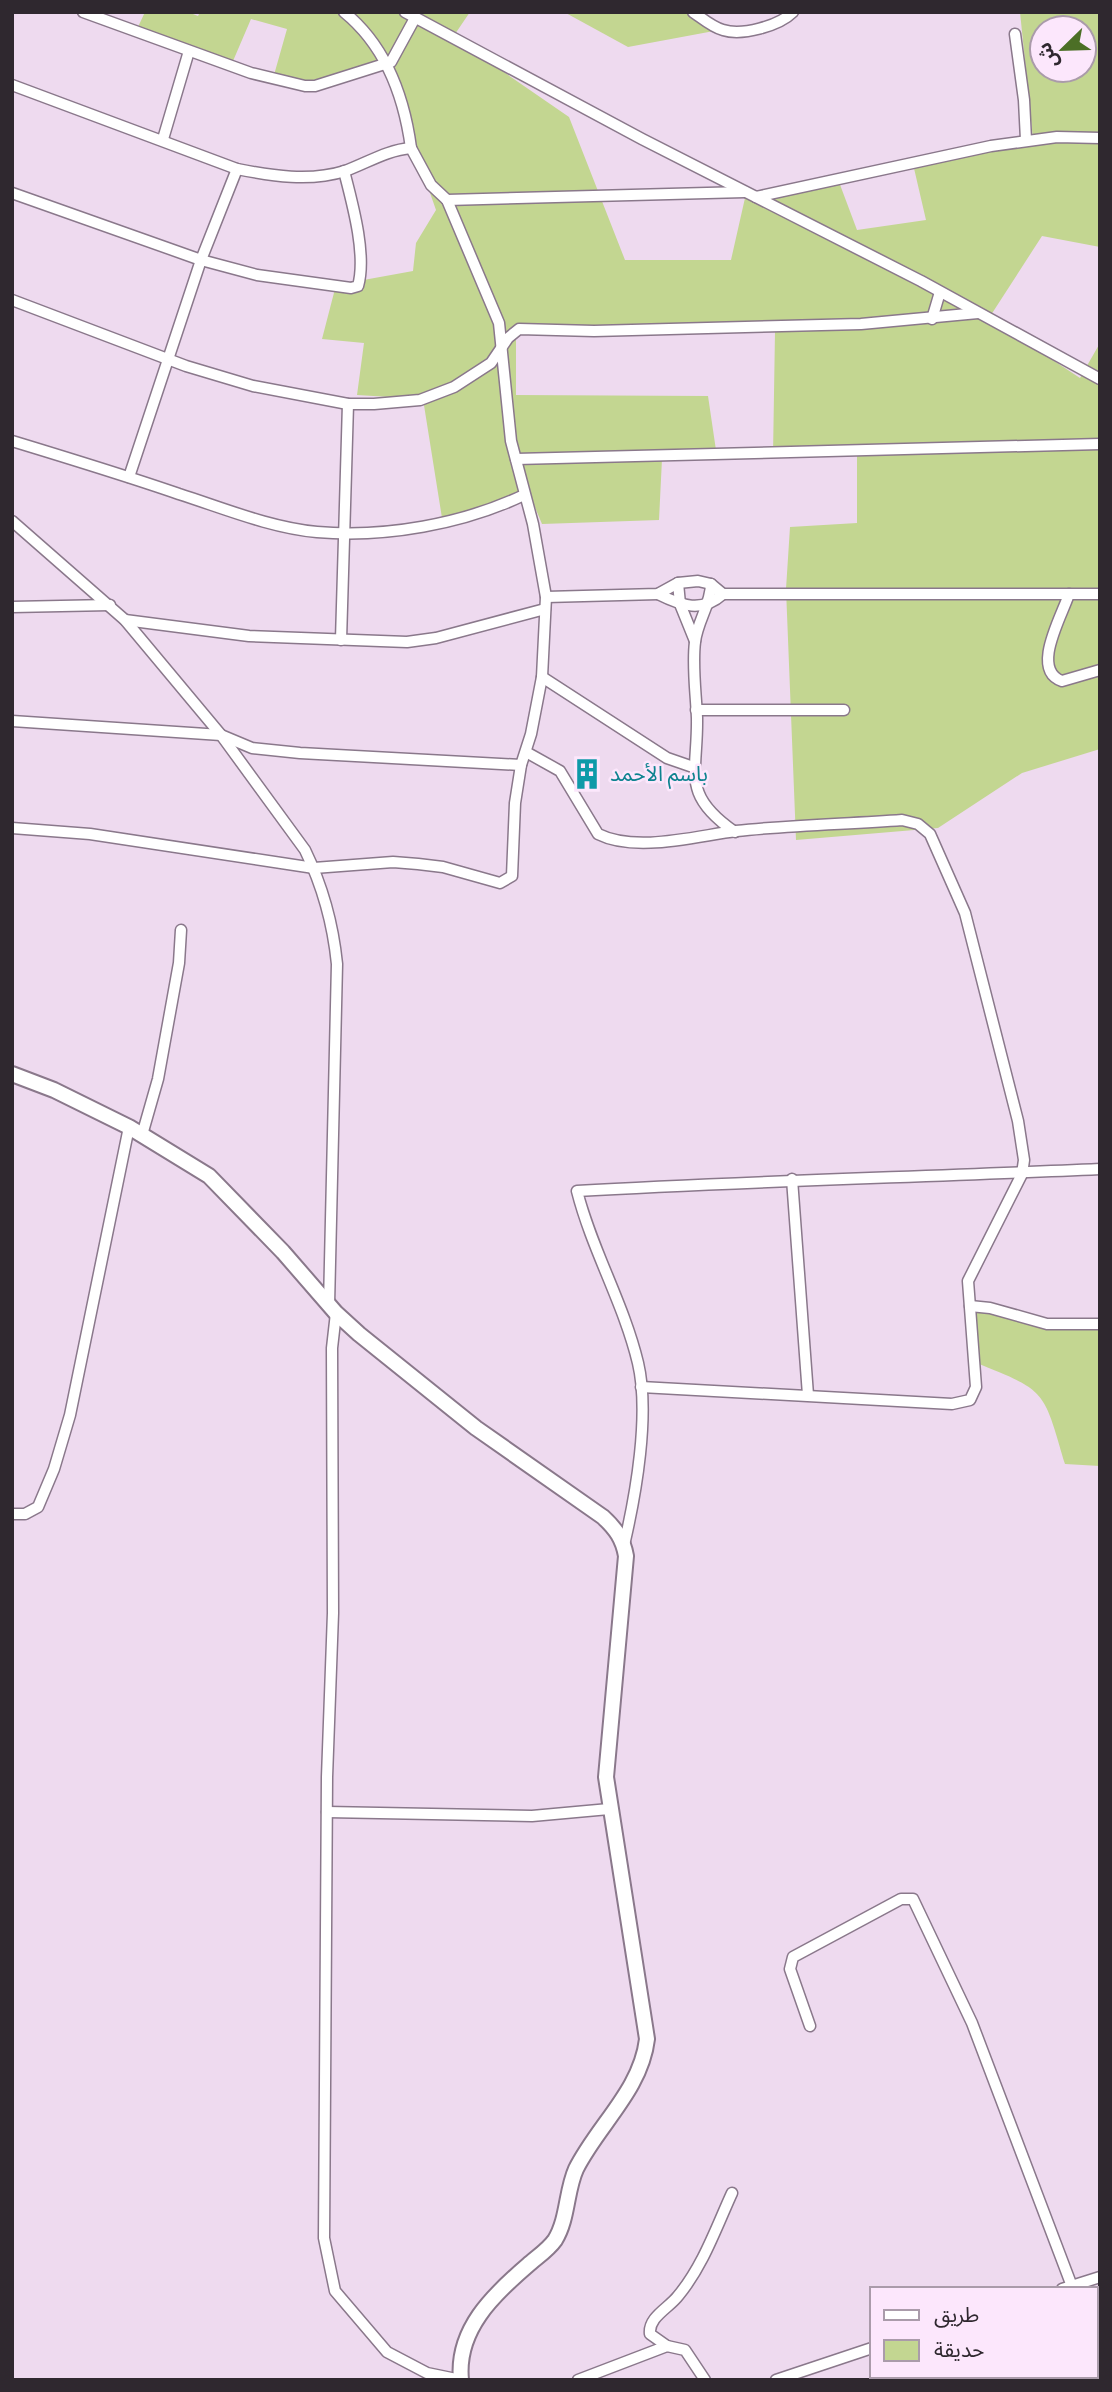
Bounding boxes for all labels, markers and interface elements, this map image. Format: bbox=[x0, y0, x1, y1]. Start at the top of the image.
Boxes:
north arrow bbox=[1028, 14, 1098, 84]
text: ش bbox=[1030, 39, 1064, 73]
building icon: باسم الأحمد bbox=[570, 757, 604, 791]
place label: باسم الأحمد bbox=[610, 759, 708, 789]
legend bbox=[870, 2287, 1098, 2378]
text: طريق bbox=[934, 2300, 979, 2329]
text: حديقة bbox=[934, 2335, 984, 2364]

